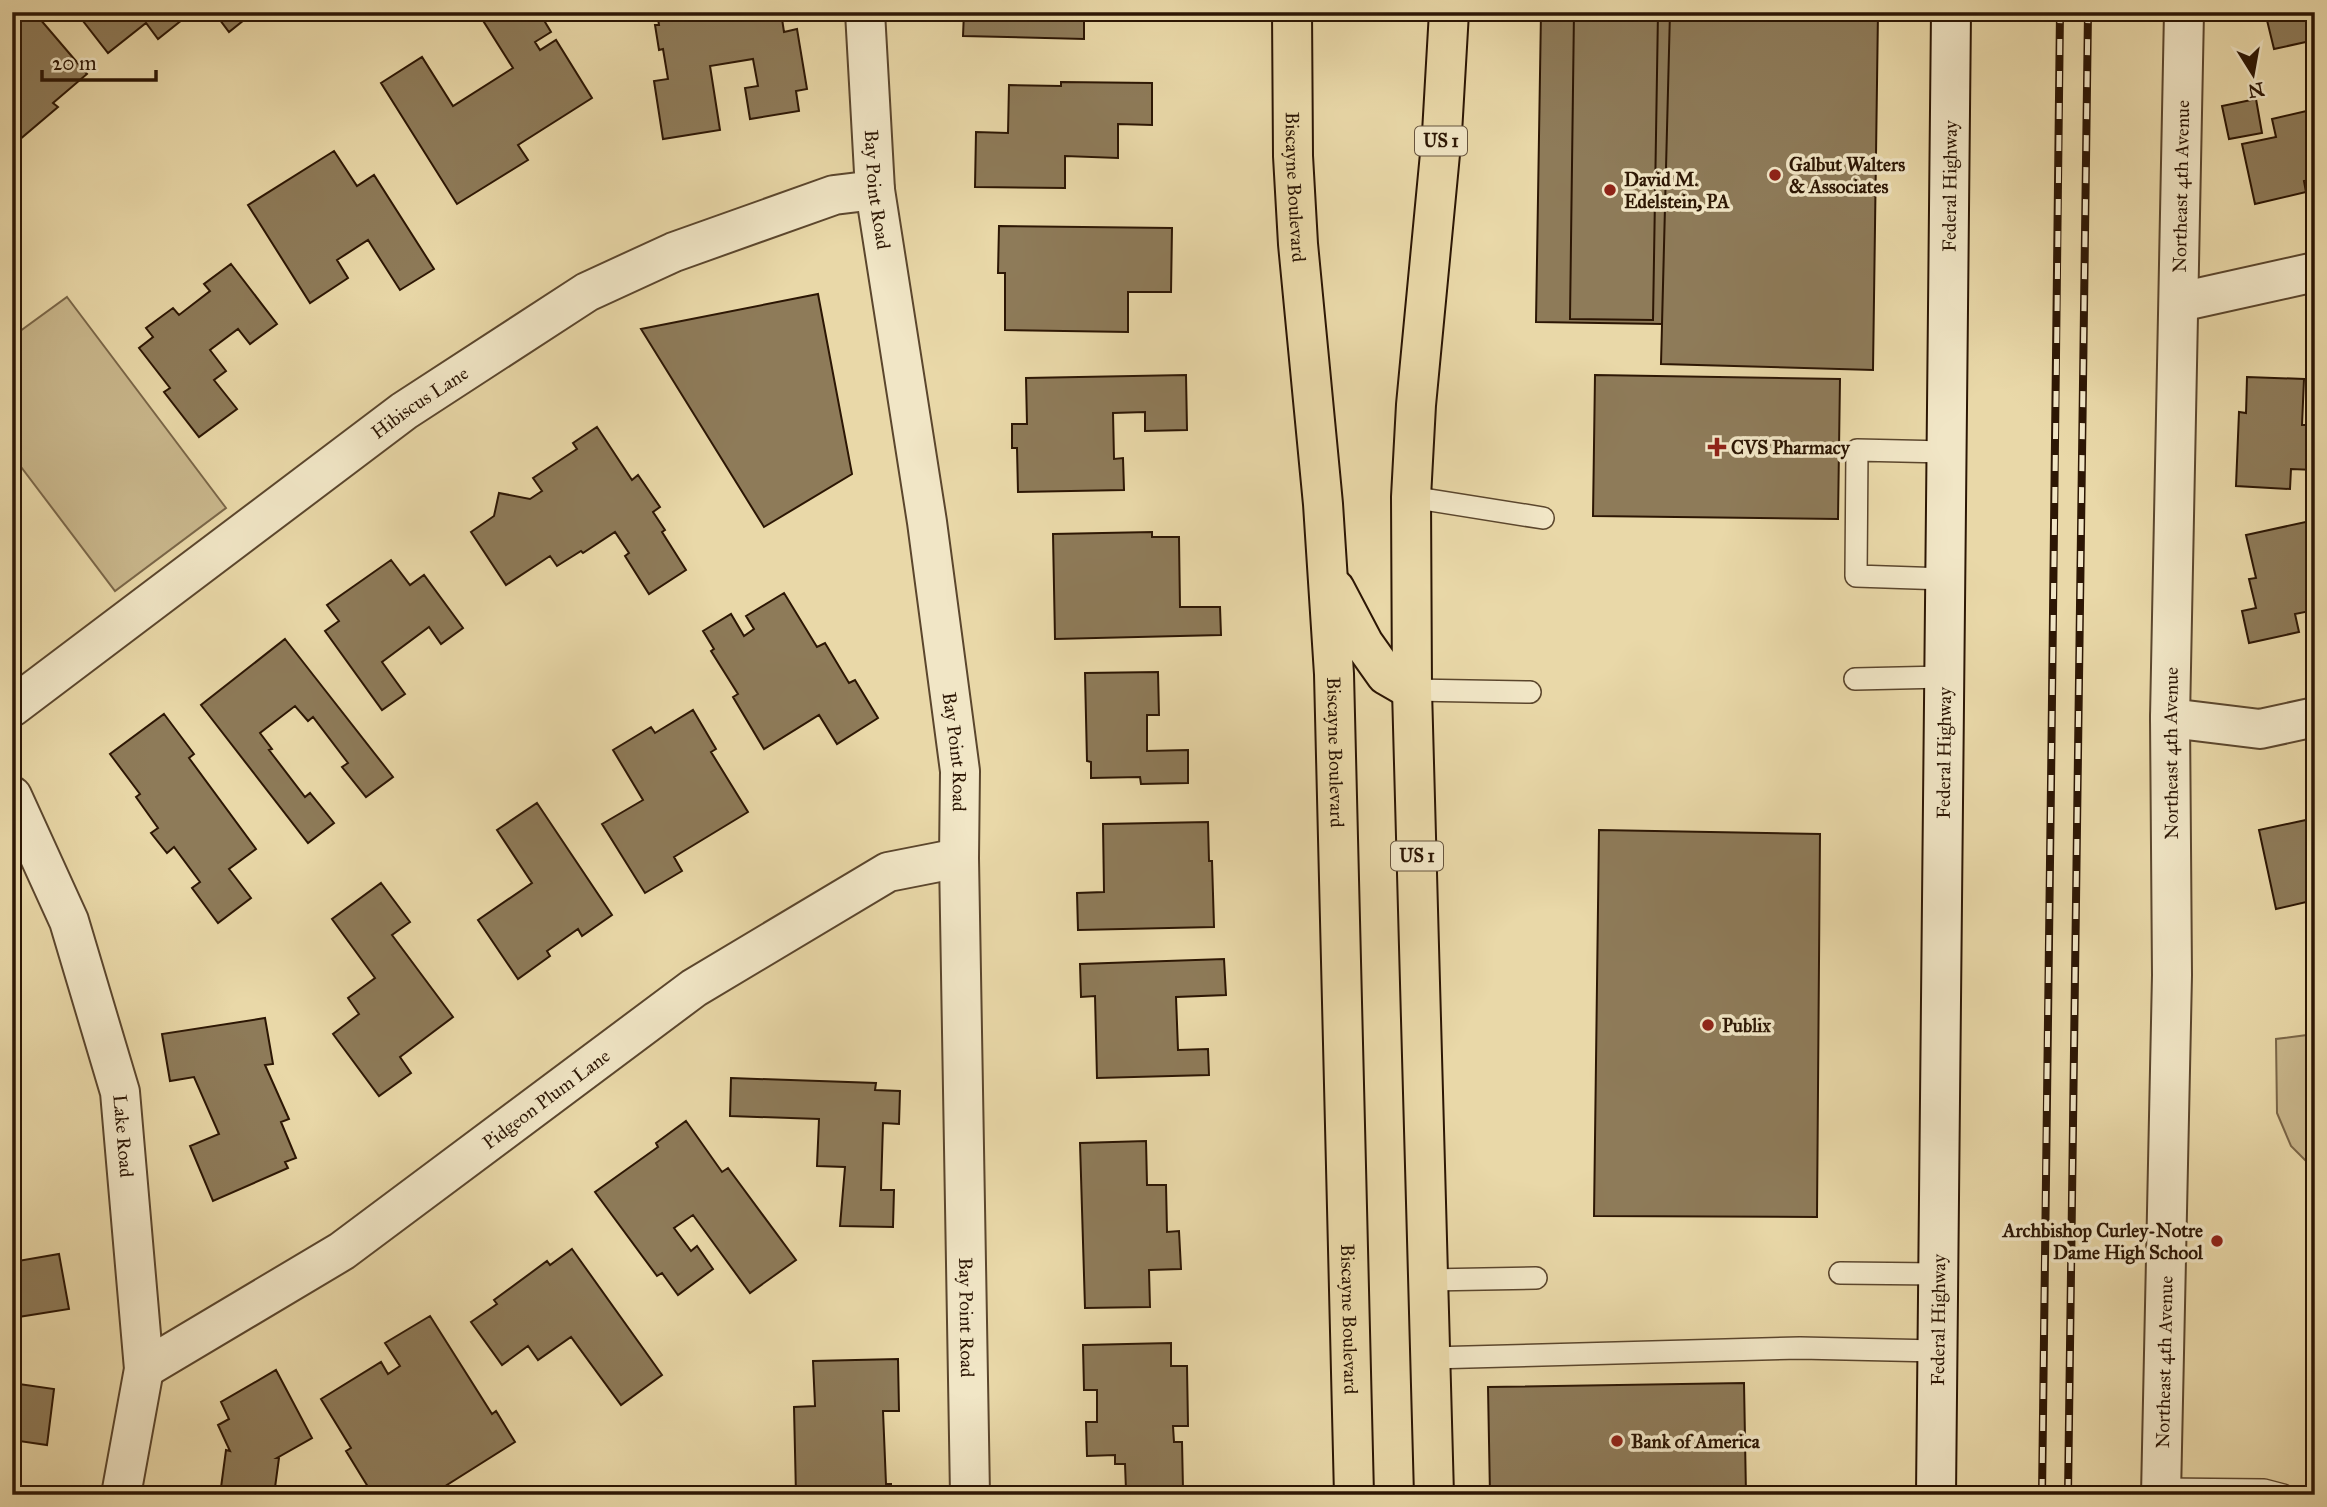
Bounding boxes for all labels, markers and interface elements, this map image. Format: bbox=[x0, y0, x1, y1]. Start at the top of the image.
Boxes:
scale bar bbox=[42, 38, 156, 82]
north arrow bbox=[2218, 38, 2288, 108]
text: 20 m bbox=[52, 50, 97, 76]
text: N bbox=[2246, 77, 2266, 103]
street label: Northeast 4th Avenue bbox=[2167, 100, 2194, 273]
street label: Biscayne Boulevard bbox=[1281, 112, 1311, 264]
street label: Federal Highway bbox=[1937, 119, 1962, 252]
road number: US 1 bbox=[1415, 126, 1467, 156]
street label: Bay Point Road bbox=[860, 129, 896, 251]
place label: Galbut Walters & Associates bbox=[1789, 153, 1905, 198]
marker: Galbut Walters & Associates bbox=[1767, 167, 1783, 183]
place label: David M. Edelstein, PA bbox=[1624, 168, 1730, 213]
marker: David M. Edelstein, PA bbox=[1602, 182, 1618, 198]
street label: Hibiscus Lane bbox=[366, 361, 472, 443]
place label: CVS Pharmacy bbox=[1731, 436, 1851, 460]
marker: CVS Pharmacy bbox=[1709, 439, 1725, 455]
street label: Northeast 4th Avenue bbox=[2158, 667, 2183, 840]
street label: Biscayne Boulevard bbox=[1323, 677, 1349, 828]
street label: Federal Highway bbox=[1931, 686, 1956, 819]
street label: Bay Point Road bbox=[938, 691, 971, 812]
road number: US 1 bbox=[1391, 842, 1443, 870]
place label: Publix bbox=[1722, 1014, 1771, 1037]
marker: Publix bbox=[1700, 1017, 1716, 1033]
street label: Pidgeon Plum Lane bbox=[478, 1044, 614, 1154]
street label: Lake Road bbox=[109, 1094, 139, 1179]
place label: Archbishop Curley-Notre Dame High School bbox=[2001, 1219, 2204, 1265]
marker: Archbishop Curley-Notre Dame High School bbox=[2209, 1233, 2225, 1249]
street label: Biscayne Boulevard bbox=[1336, 1243, 1363, 1395]
street label: Federal Highway bbox=[1926, 1253, 1951, 1386]
street label: Bay Point Road bbox=[954, 1257, 979, 1378]
street label: Northeast 4th Avenue bbox=[2150, 1275, 2177, 1449]
place label: Bank of America bbox=[1631, 1430, 1761, 1453]
marker: Bank of America bbox=[1609, 1433, 1625, 1449]

